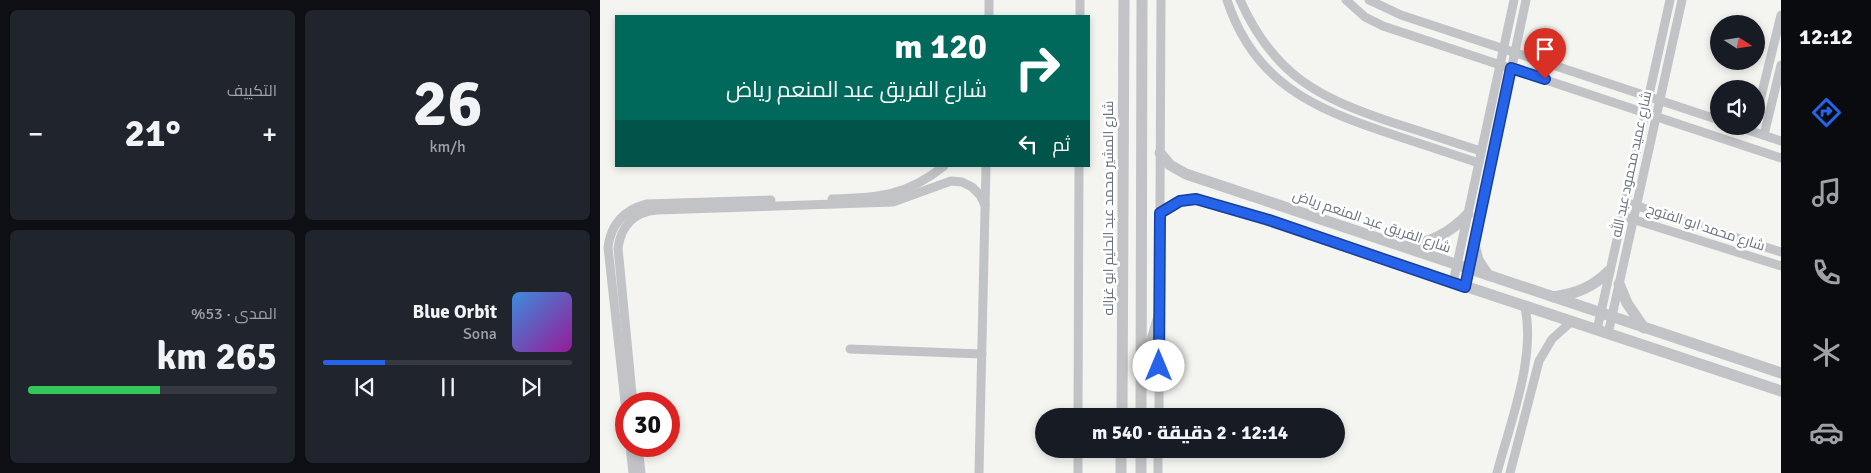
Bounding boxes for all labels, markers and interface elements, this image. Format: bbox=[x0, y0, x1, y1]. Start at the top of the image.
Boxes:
north arrow bbox=[1710, 15, 1765, 70]
map controls bbox=[1710, 15, 1765, 135]
text: 12:12 bbox=[1799, 23, 1853, 50]
text: 120 m bbox=[894, 25, 987, 68]
pin bbox=[1524, 28, 1566, 79]
icon: right bbox=[1005, 35, 1070, 100]
icon: arrive bbox=[1531, 35, 1559, 63]
text: 26 bbox=[412, 64, 483, 144]
text: شارع الفريق عبد المنعم رياض bbox=[726, 76, 987, 103]
button: sound bbox=[1710, 80, 1765, 135]
text: التكييف bbox=[227, 81, 277, 101]
street label: شارع عميد محمود عبد الله bbox=[1607, 89, 1655, 239]
icon: directions bbox=[1809, 95, 1844, 130]
street label: شارع المشير محمد عبد الحليم ابو غزاله bbox=[1100, 101, 1118, 315]
text: 21° bbox=[124, 110, 181, 157]
text: − bbox=[28, 117, 43, 151]
text: + bbox=[262, 117, 277, 151]
icon: left bbox=[1014, 130, 1042, 158]
text: ثم bbox=[1052, 133, 1070, 157]
text: km/h bbox=[429, 137, 466, 157]
icon: music bbox=[1809, 175, 1844, 210]
street label: شارع الفريق عبد المنعم رياض bbox=[1290, 186, 1453, 258]
street label: شارع محمد ابو الفتوح bbox=[1645, 200, 1767, 255]
icon: phone bbox=[1809, 255, 1844, 290]
text: Blue Orbit bbox=[413, 300, 497, 324]
text: المدى · 53% bbox=[191, 304, 277, 324]
text: Sona bbox=[463, 324, 497, 344]
text: 265 km bbox=[156, 333, 277, 380]
icon: climate bbox=[1809, 335, 1844, 370]
position arrow bbox=[1132, 339, 1184, 391]
icon: previous bbox=[351, 373, 379, 401]
icon: pause bbox=[434, 373, 462, 401]
icon: next bbox=[517, 373, 545, 401]
speed limit sign: 30 bbox=[615, 392, 680, 457]
icon: car bbox=[1809, 415, 1844, 450]
text: 12:14 · 2 دقيقة · 540 m bbox=[1092, 421, 1288, 445]

